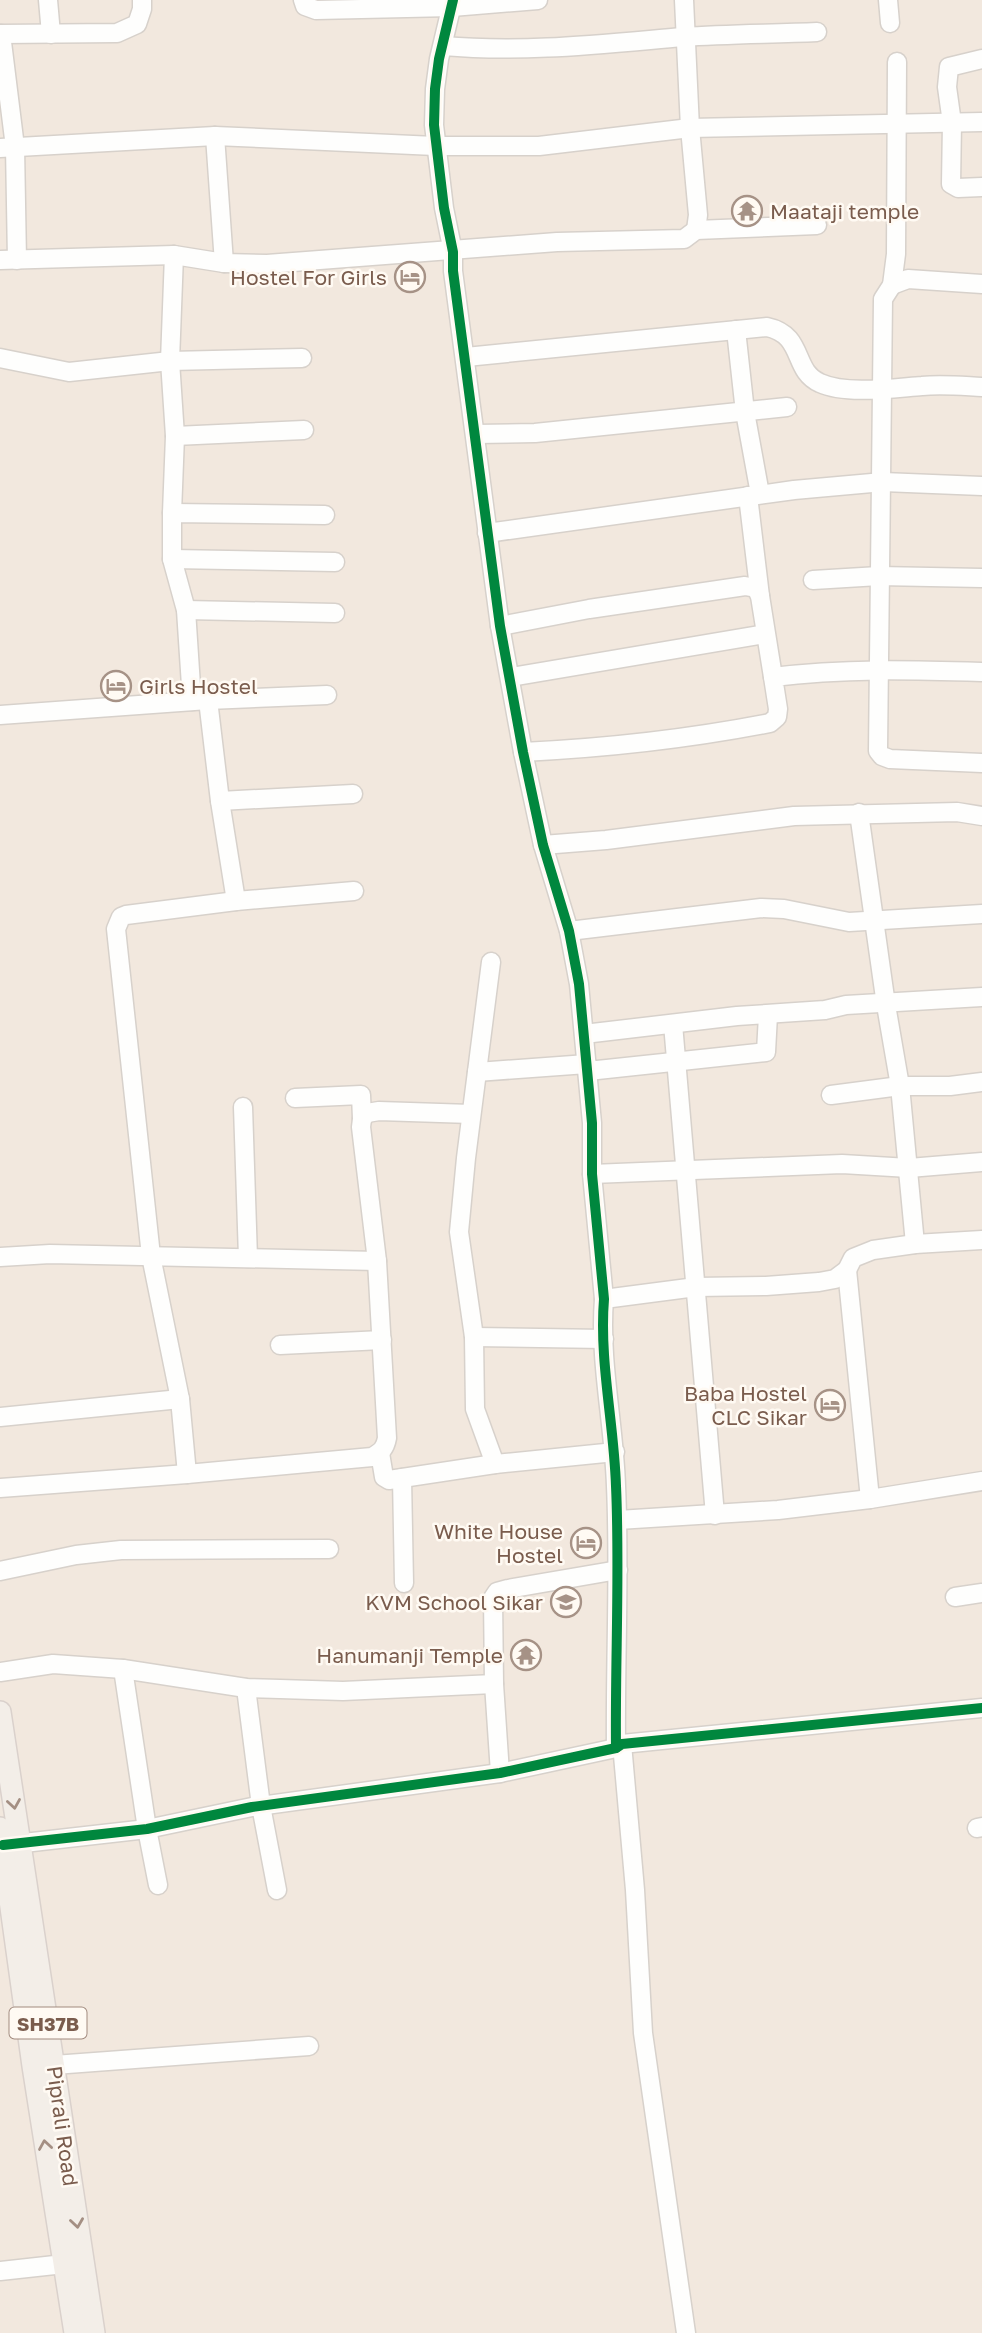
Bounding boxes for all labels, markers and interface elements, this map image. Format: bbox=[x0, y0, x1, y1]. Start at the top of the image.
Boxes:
temple icon: Maataji temple bbox=[730, 194, 764, 228]
place label: Maataji temple bbox=[770, 198, 919, 224]
hotel icon: Hostel For Girls bbox=[393, 260, 427, 294]
place label: Hostel For Girls bbox=[230, 264, 387, 290]
hotel icon: Girls Hostel bbox=[99, 669, 133, 703]
place label: Girls Hostel bbox=[139, 673, 258, 699]
place label: Baba Hostel CLC Sikar bbox=[684, 1380, 807, 1430]
hotel icon: Baba Hostel CLC Sikar bbox=[813, 1388, 847, 1422]
place label: White House Hostel bbox=[434, 1518, 563, 1568]
hotel icon: White House Hostel bbox=[569, 1526, 603, 1560]
school or university icon: KVM School Sikar bbox=[549, 1585, 583, 1619]
place label: KVM School Sikar bbox=[365, 1589, 543, 1615]
temple icon: Hanumanji Temple bbox=[509, 1638, 543, 1672]
place label: Hanumanji Temple bbox=[316, 1642, 503, 1668]
one-way arrow bbox=[6, 1798, 21, 1810]
road number: SH37B bbox=[9, 2008, 86, 2038]
street label: Piprali Road bbox=[42, 2064, 84, 2188]
one-way arrow bbox=[38, 2139, 53, 2151]
one-way arrow bbox=[70, 2217, 85, 2229]

